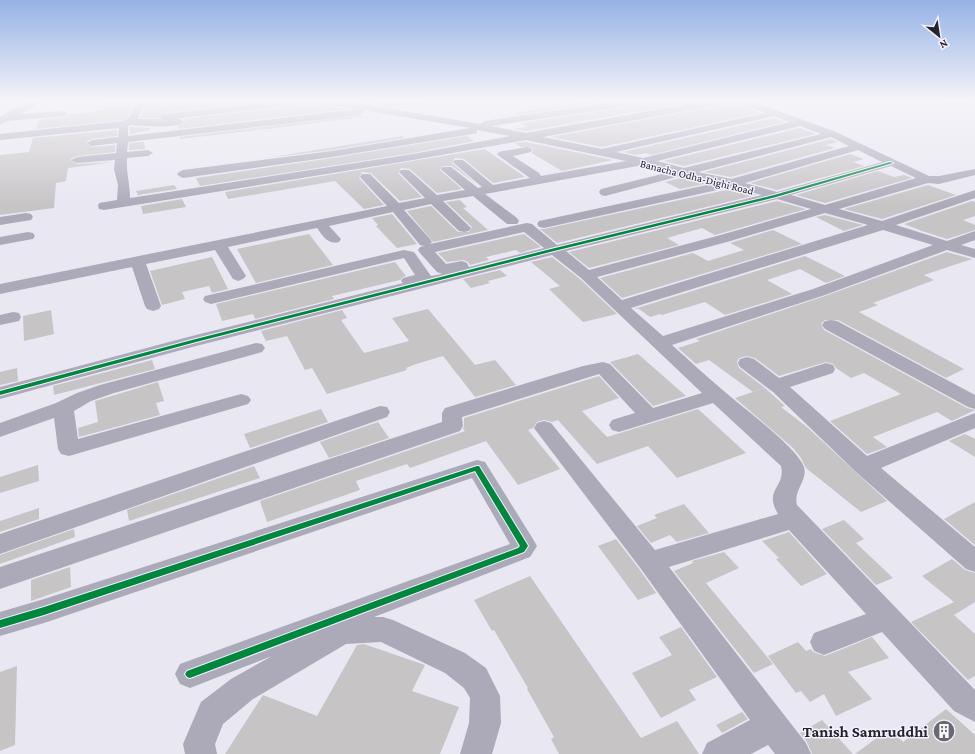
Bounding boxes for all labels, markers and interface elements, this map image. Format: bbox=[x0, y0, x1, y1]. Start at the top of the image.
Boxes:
north arrow bbox=[919, 16, 959, 56]
text: N bbox=[937, 38, 950, 52]
street label: Banacha Odha-Dighi Road bbox=[639, 157, 755, 198]
building icon: Tanish Samruddhi bbox=[931, 718, 957, 744]
place label: Tanish Samruddhi bbox=[802, 723, 928, 740]

